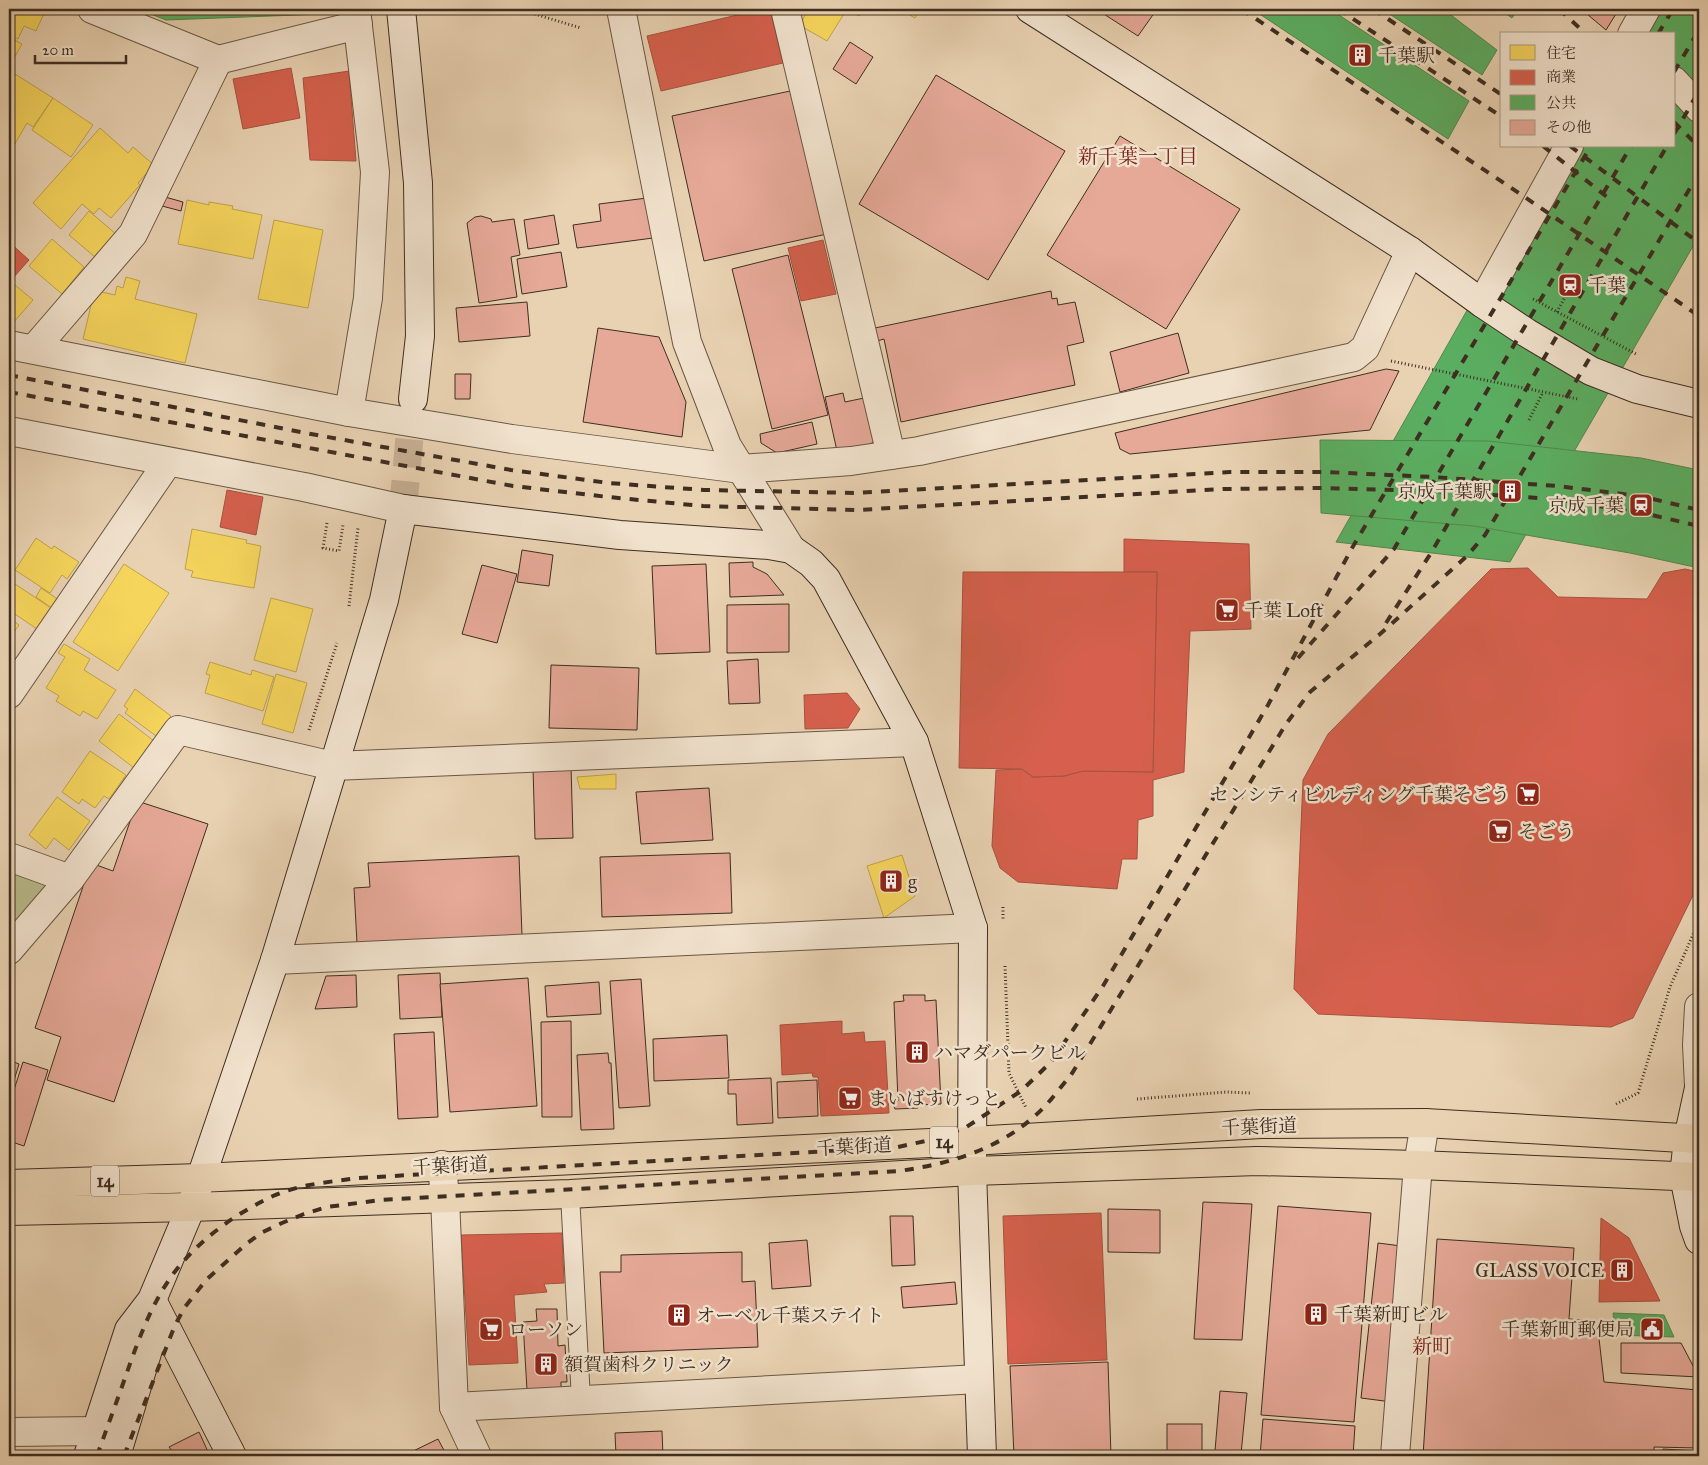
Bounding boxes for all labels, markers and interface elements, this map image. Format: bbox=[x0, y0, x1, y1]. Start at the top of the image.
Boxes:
scale bar bbox=[35, 32, 126, 64]
legend bbox=[1500, 32, 1676, 148]
text: 20 m bbox=[42, 41, 74, 59]
building icon: 千葉駅 bbox=[1347, 42, 1373, 68]
place label: 千葉駅 bbox=[1378, 44, 1435, 67]
text: 住宅 bbox=[1546, 44, 1576, 62]
text: 商業 bbox=[1546, 68, 1576, 86]
text: 公共 bbox=[1546, 94, 1576, 112]
text: その他 bbox=[1546, 118, 1591, 136]
district label: 新千葉一丁目 bbox=[1078, 144, 1198, 168]
station icon: 千葉 bbox=[1557, 272, 1583, 298]
place label: 千葉 bbox=[1588, 274, 1626, 297]
building icon: 京成千葉駅 bbox=[1497, 478, 1523, 504]
place label: 京成千葉駅 bbox=[1397, 480, 1492, 503]
station icon: 京成千葉 bbox=[1628, 492, 1654, 518]
place label: 京成千葉 bbox=[1548, 494, 1624, 517]
supermarket icon: 千葉 Loft bbox=[1214, 597, 1240, 623]
place label: 千葉 Loft bbox=[1244, 599, 1323, 622]
supermarket icon: センシティビルディング千葉そごう bbox=[1515, 781, 1541, 807]
place label: センシティビルディング千葉そごう bbox=[1210, 783, 1510, 806]
supermarket icon: そごう bbox=[1487, 818, 1513, 844]
place label: そごう bbox=[1518, 820, 1575, 843]
building icon: g bbox=[878, 868, 904, 894]
place label: g bbox=[908, 870, 917, 894]
building icon: ハマダパークビル bbox=[904, 1039, 930, 1065]
place label: ハマダパークビル bbox=[934, 1041, 1086, 1064]
supermarket icon: まいばすけっと bbox=[837, 1085, 863, 1111]
place label: まいばすけっと bbox=[868, 1087, 1001, 1110]
street label: 千葉街道 bbox=[1221, 1114, 1297, 1139]
road number: 14 bbox=[930, 1126, 958, 1158]
street label: 千葉街道 bbox=[815, 1133, 893, 1160]
street label: 千葉街道 bbox=[411, 1152, 489, 1179]
road number: 14 bbox=[91, 1166, 119, 1196]
building icon: GLASS VOICE bbox=[1609, 1257, 1635, 1283]
place label: GLASS VOICE bbox=[1475, 1259, 1604, 1282]
building icon: 千葉新町ビル bbox=[1303, 1301, 1329, 1327]
building icon: オーベル千葉ステイト bbox=[666, 1302, 692, 1328]
place label: 千葉新町ビル bbox=[1334, 1303, 1448, 1326]
place label: オーベル千葉ステイト bbox=[696, 1304, 884, 1327]
supermarket icon: ローソン bbox=[478, 1316, 504, 1342]
public building icon: 千葉新町郵便局 bbox=[1639, 1316, 1665, 1342]
place label: ローソン bbox=[508, 1318, 583, 1341]
place label: 千葉新町郵便局 bbox=[1501, 1318, 1634, 1341]
district label: 新町 bbox=[1412, 1334, 1452, 1358]
building icon: 額賀歯科クリニック bbox=[533, 1351, 559, 1377]
place label: 額賀歯科クリニック bbox=[564, 1353, 734, 1376]

